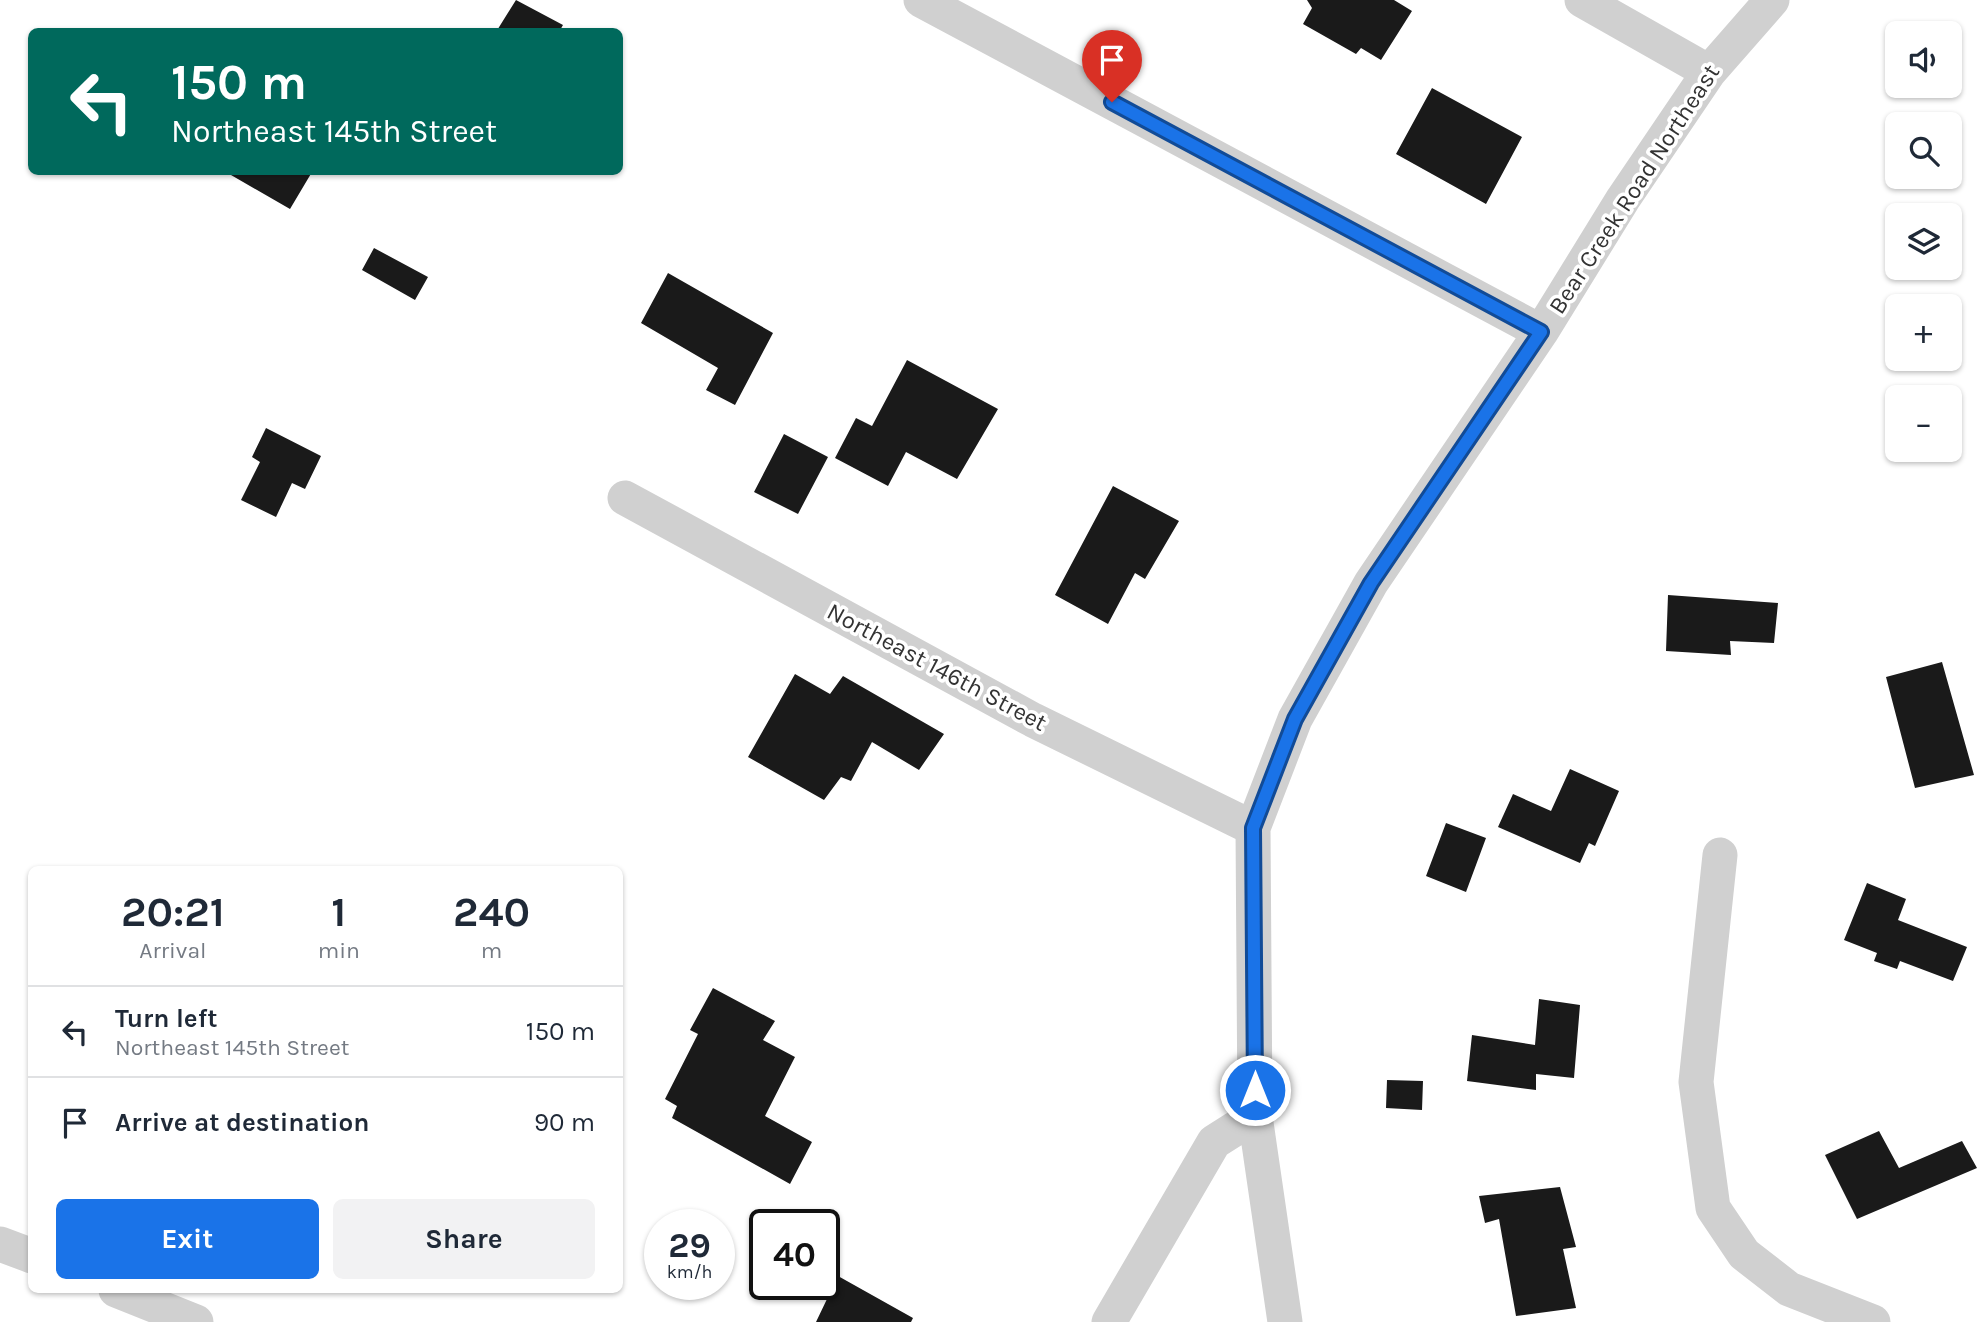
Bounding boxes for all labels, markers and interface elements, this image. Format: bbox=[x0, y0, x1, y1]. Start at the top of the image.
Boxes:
map controls bbox=[1885, 21, 1962, 462]
button: sound bbox=[1885, 21, 1962, 98]
pin bbox=[1082, 30, 1142, 102]
icon: arrive bbox=[1093, 41, 1131, 79]
text: 150 m bbox=[171, 54, 307, 111]
icon: left bbox=[56, 56, 147, 147]
street label: Bear Creek Road Northeast bbox=[1543, 59, 1725, 319]
button: search bbox=[1885, 112, 1962, 189]
text: Northeast 145th Street bbox=[171, 113, 497, 150]
button: layers bbox=[1885, 203, 1962, 280]
button: + bbox=[1885, 294, 1962, 371]
button: − bbox=[1885, 385, 1962, 462]
street label: Northeast 146th Street bbox=[822, 597, 1052, 737]
text: 20:21 bbox=[121, 887, 225, 937]
text: 1 bbox=[331, 887, 346, 937]
text: 240 bbox=[453, 887, 530, 937]
text: Arrival bbox=[139, 937, 207, 964]
text: min bbox=[318, 937, 360, 964]
text: m bbox=[481, 937, 502, 964]
text: Turn left bbox=[115, 1003, 217, 1034]
icon: left bbox=[56, 1013, 94, 1051]
text: 150 m bbox=[526, 1016, 595, 1047]
text: Northeast 145th Street bbox=[115, 1034, 349, 1061]
position arrow bbox=[1218, 1053, 1292, 1127]
icon: arrive bbox=[56, 1104, 94, 1142]
text: Arrive at destination bbox=[115, 1107, 369, 1138]
text: 90 m bbox=[534, 1107, 595, 1138]
button: Exit bbox=[56, 1199, 319, 1279]
button: Share bbox=[333, 1199, 595, 1279]
speed limit sign: 40 bbox=[749, 1209, 840, 1300]
text: 29 bbox=[668, 1225, 711, 1266]
text: km/h bbox=[667, 1261, 712, 1283]

